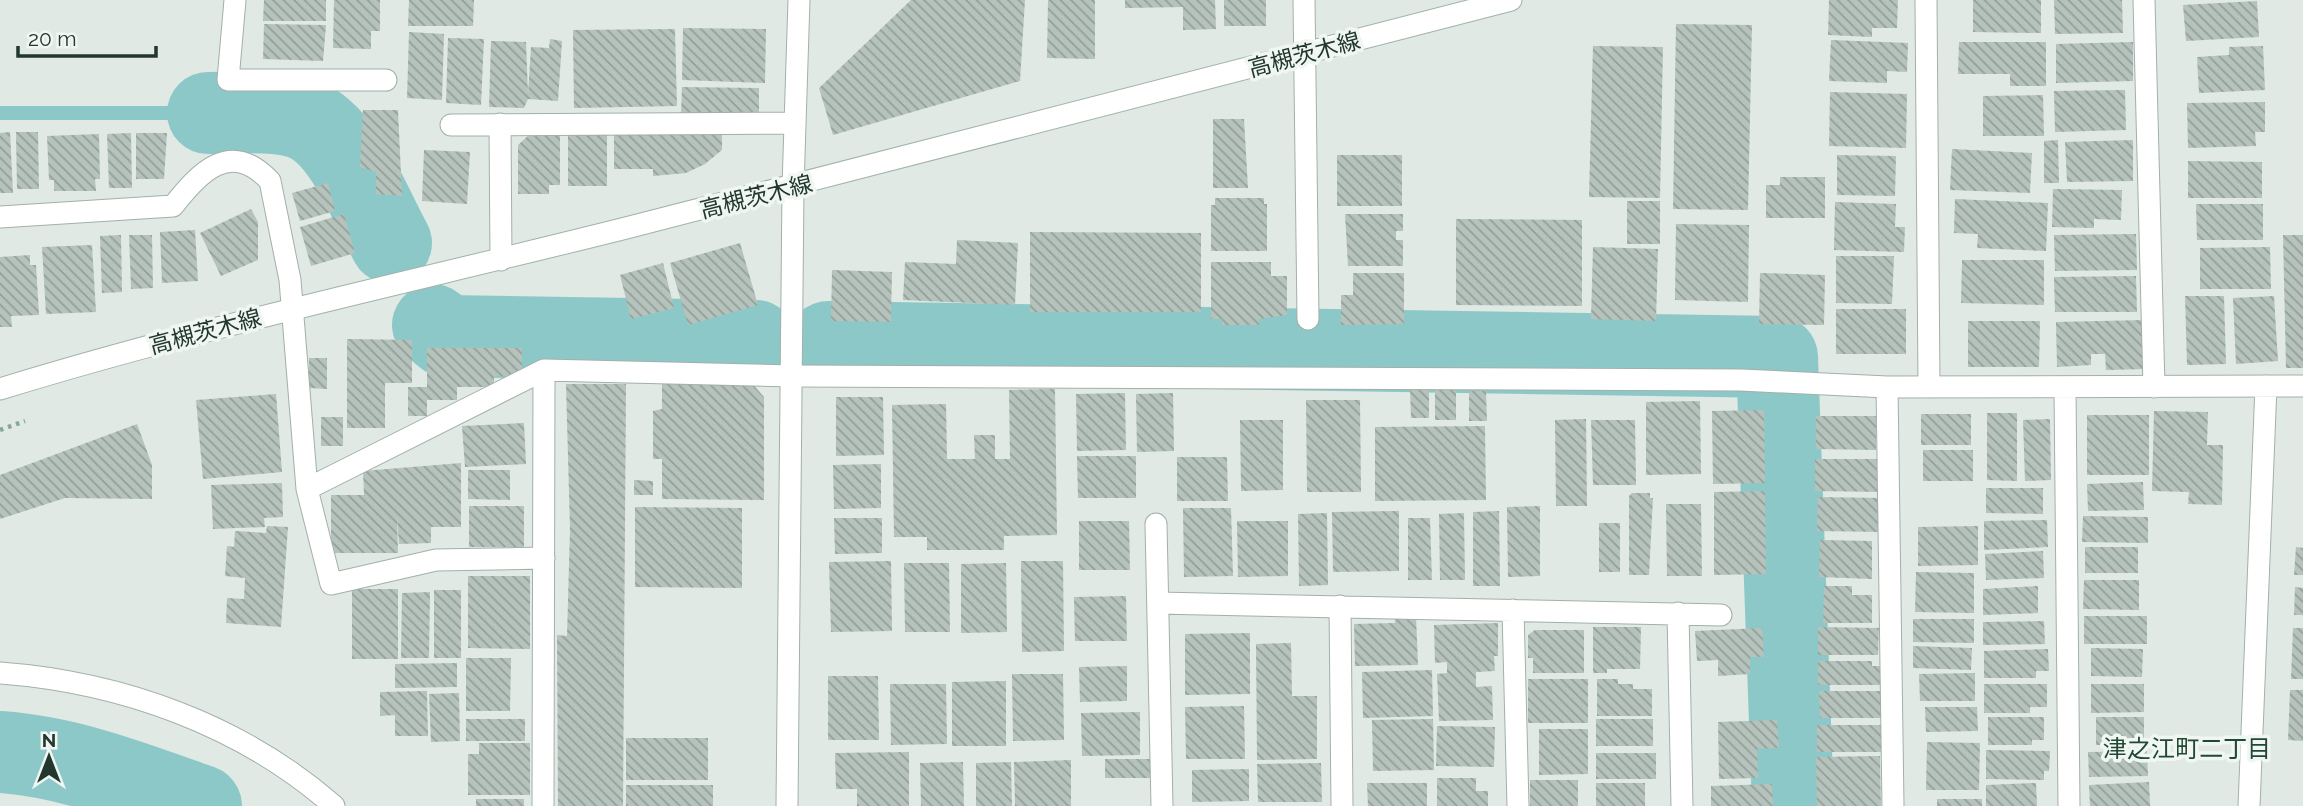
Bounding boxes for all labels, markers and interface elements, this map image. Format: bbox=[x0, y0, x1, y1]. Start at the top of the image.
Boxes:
scale bar bbox=[18, 14, 156, 58]
text: 20 m bbox=[28, 26, 76, 51]
street label: 高槻茨木線 bbox=[1245, 26, 1363, 82]
street label: 高槻茨木線 bbox=[697, 169, 815, 223]
street label: 高槻茨木線 bbox=[146, 303, 264, 359]
north arrow bbox=[14, 722, 84, 792]
text: N bbox=[42, 729, 56, 751]
district label: 津之江町二丁目 bbox=[2103, 734, 2271, 763]

